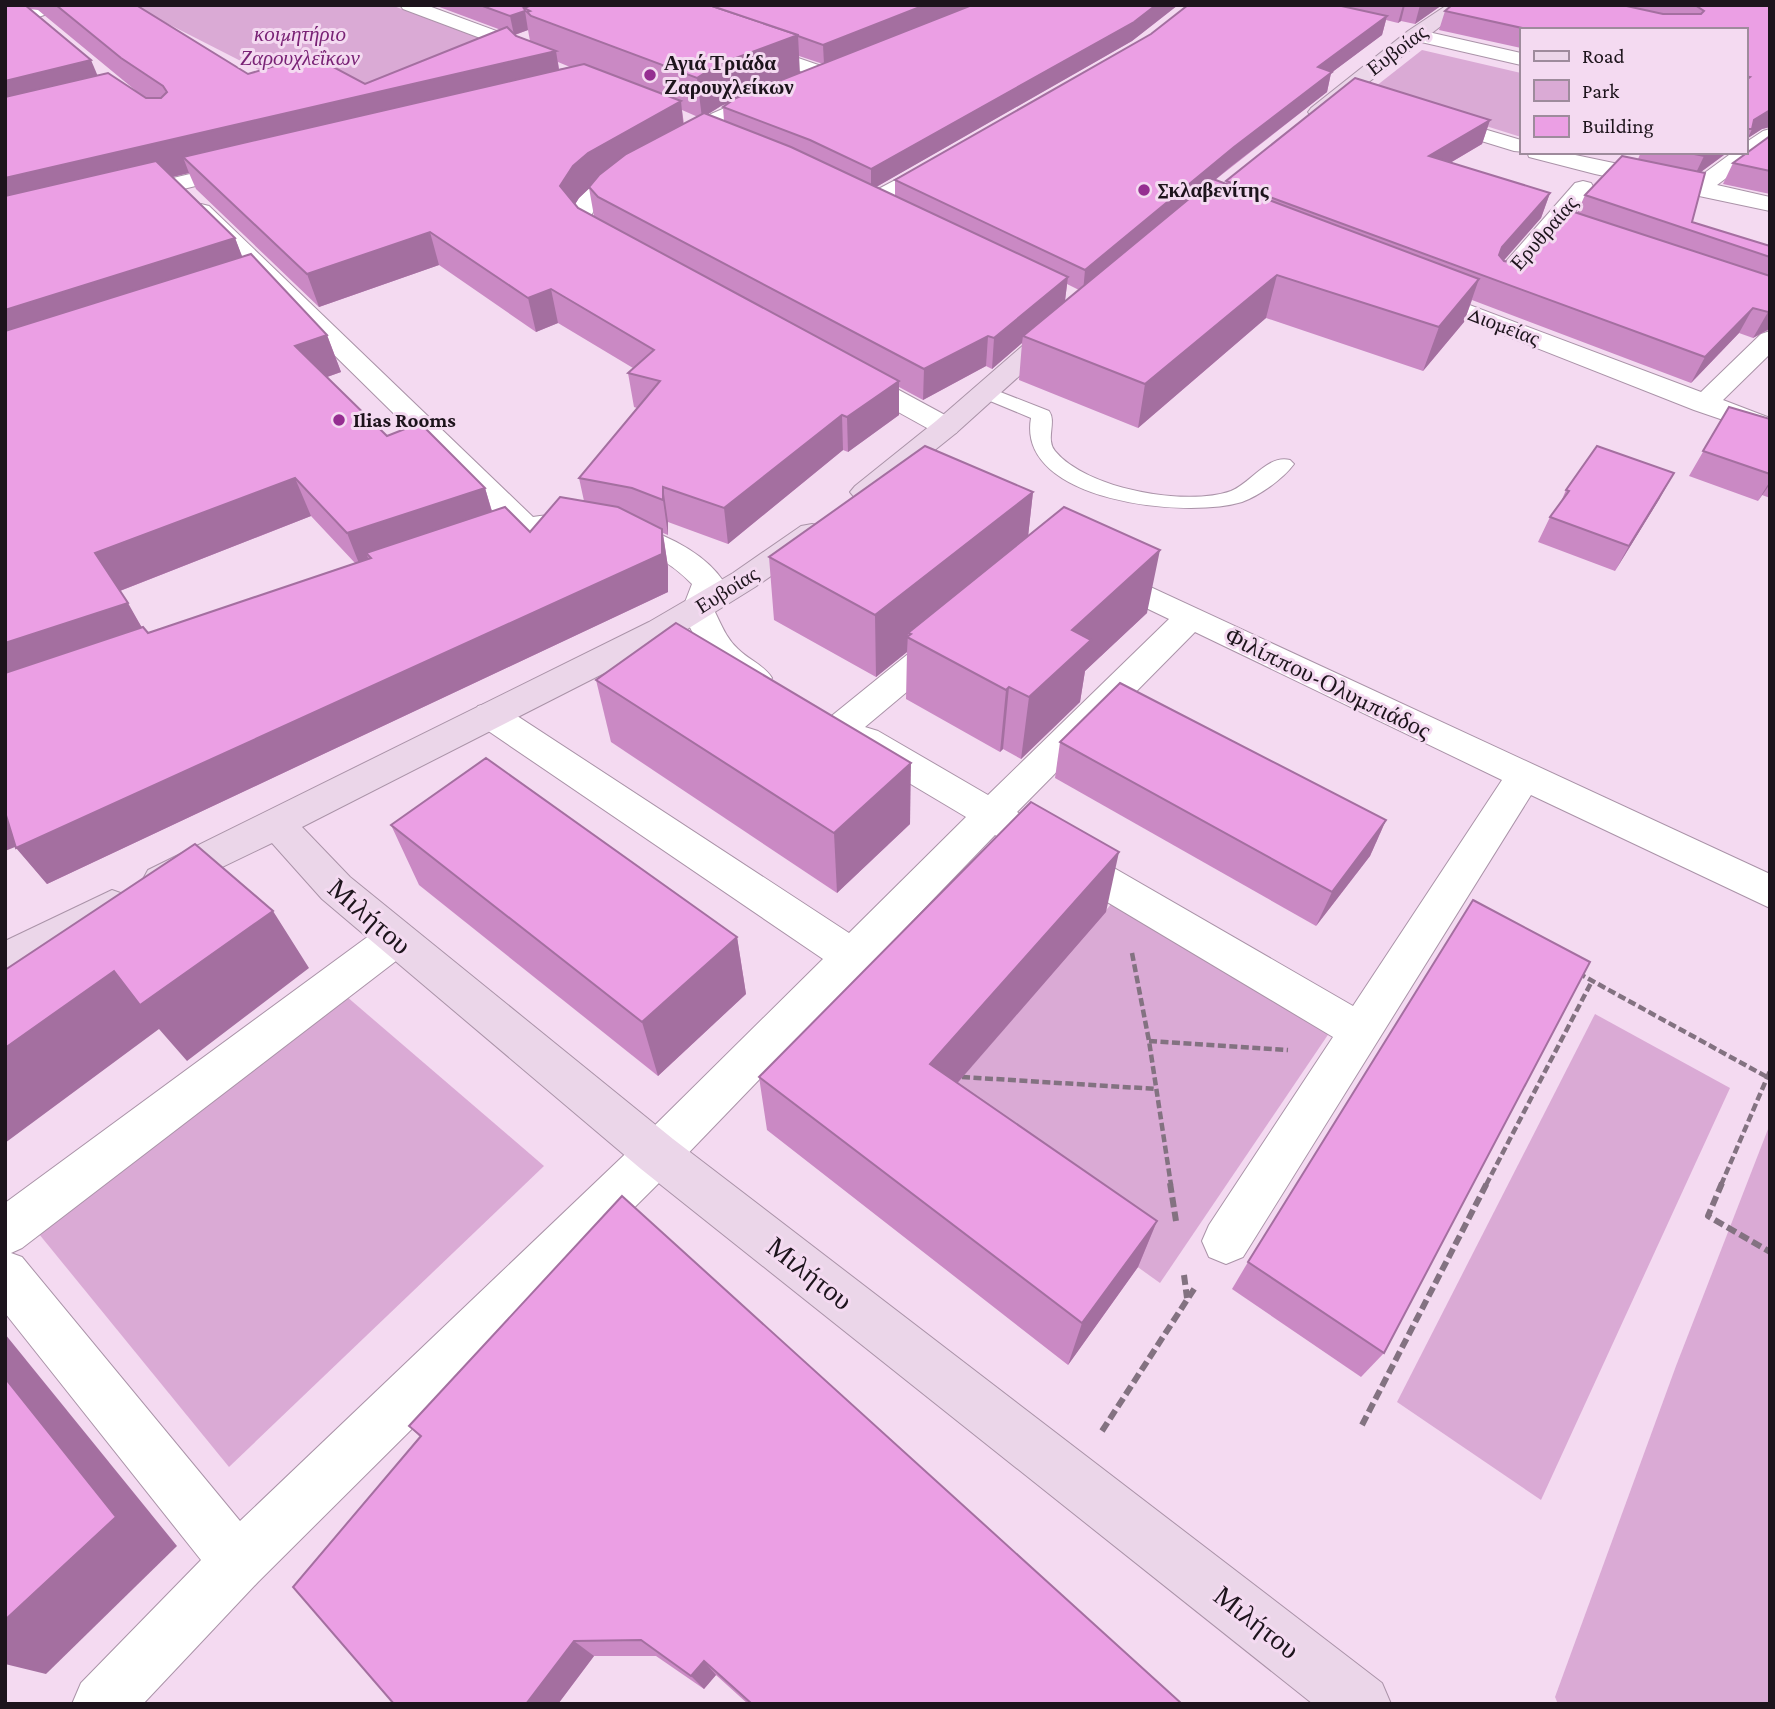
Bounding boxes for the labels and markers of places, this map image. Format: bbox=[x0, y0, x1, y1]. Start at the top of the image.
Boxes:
place label: Αγιά Τριάδα Ζαρουχλείκων bbox=[664, 51, 794, 99]
marker: Αγιά Τριάδα Ζαρουχλείκων bbox=[642, 67, 658, 83]
place label: Σκλαβενίτης bbox=[1158, 178, 1270, 202]
marker: Σκλαβενίτης bbox=[1136, 182, 1152, 198]
place label: Ilias Rooms bbox=[353, 408, 456, 432]
marker: Ilias Rooms bbox=[331, 412, 347, 428]

